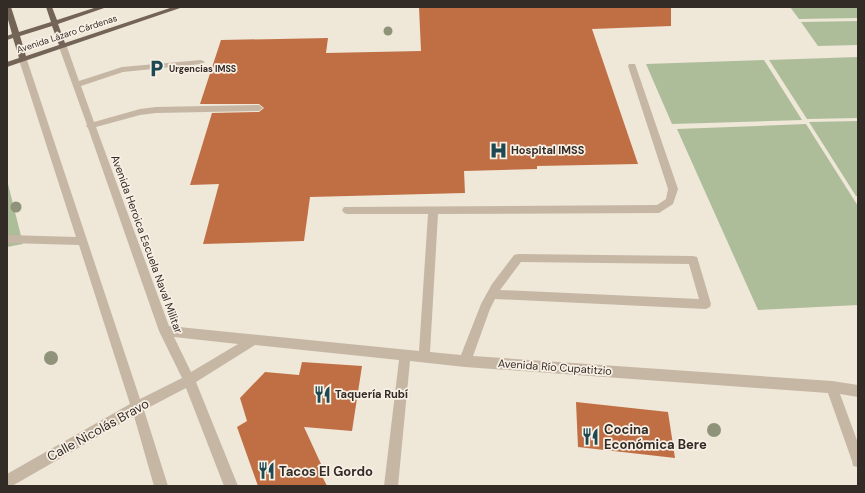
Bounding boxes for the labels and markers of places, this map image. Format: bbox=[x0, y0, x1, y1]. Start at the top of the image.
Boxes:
parking icon: Urgencias IMSS bbox=[146, 59, 166, 79]
place label: Urgencias IMSS bbox=[169, 63, 237, 75]
hospital icon: Hospital IMSS bbox=[488, 140, 508, 160]
place label: Hospital IMSS bbox=[511, 143, 585, 157]
restaurant icon: Taquería Rubí bbox=[312, 384, 332, 404]
place label: Taquería Rubí bbox=[335, 387, 408, 401]
place label: Cocina Económica Bere bbox=[604, 421, 707, 453]
restaurant icon: Cocina Económica Bere bbox=[581, 426, 601, 446]
restaurant icon: Tacos El Gordo bbox=[256, 461, 276, 481]
place label: Tacos El Gordo bbox=[279, 463, 373, 480]

